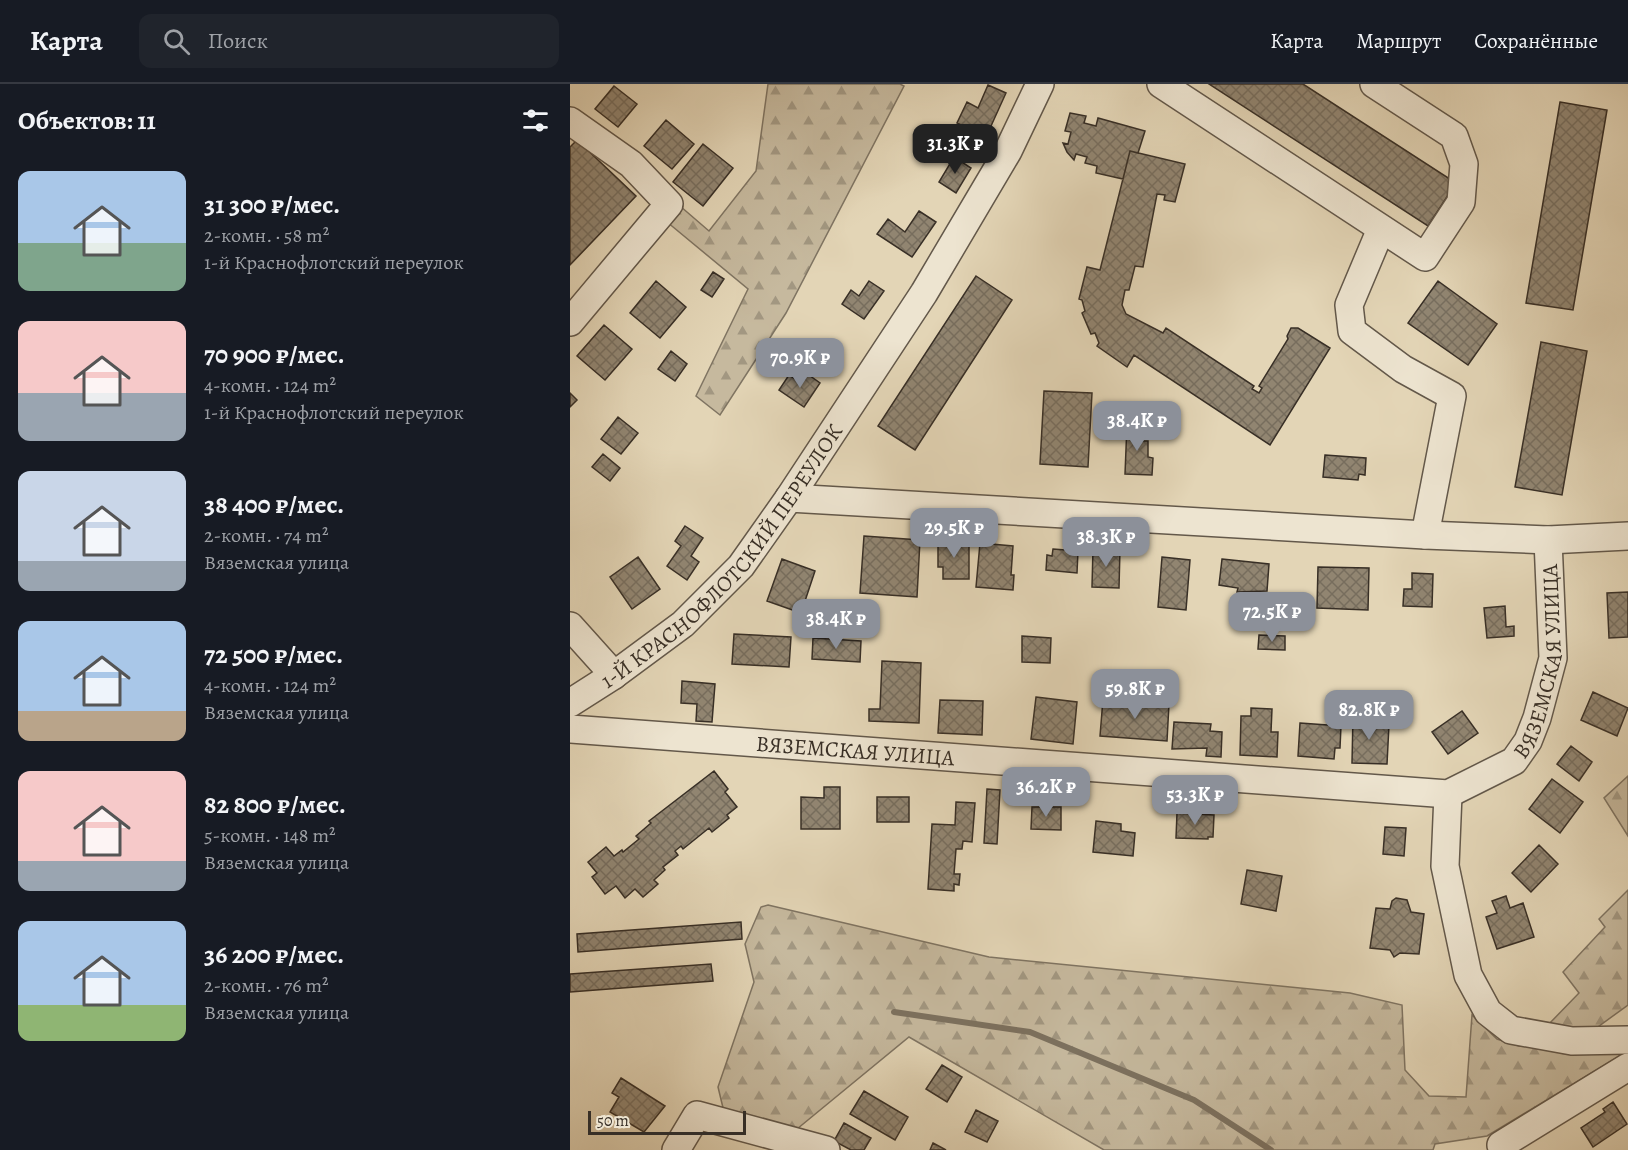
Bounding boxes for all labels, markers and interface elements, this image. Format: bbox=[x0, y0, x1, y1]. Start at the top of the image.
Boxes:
search box bbox=[139, 14, 559, 68]
text: Карта bbox=[30, 22, 103, 60]
icon: search bbox=[160, 25, 193, 58]
text: Поиск bbox=[208, 26, 268, 56]
text: Карта bbox=[1270, 27, 1323, 55]
text: Маршрут bbox=[1356, 27, 1441, 55]
text: Сохранённые bbox=[1474, 27, 1598, 55]
text: Объектов: 11 bbox=[18, 103, 156, 138]
icon: filters bbox=[519, 104, 552, 137]
pin: 31.3K ₽ bbox=[900, 124, 1010, 175]
text: 31.3K ₽ bbox=[927, 130, 983, 157]
text: 31 300 ₽/мес. bbox=[204, 187, 340, 222]
icon: home bbox=[66, 195, 138, 267]
text: 2-комн. · 58 m² bbox=[204, 222, 329, 249]
text: 1-й Краснофлотский переулок bbox=[204, 249, 464, 276]
text: 70 900 ₽/мес. bbox=[204, 337, 345, 372]
pin: 70.9K ₽ bbox=[745, 338, 855, 389]
text: 70.9K ₽ bbox=[770, 344, 830, 371]
icon: home bbox=[66, 345, 138, 417]
text: 4-комн. · 124 m² bbox=[204, 372, 336, 399]
text: 1-й Краснофлотский переулок bbox=[204, 399, 464, 426]
pin: 38.4K ₽ bbox=[1082, 401, 1192, 452]
text: 38.4K ₽ bbox=[1107, 407, 1167, 434]
street label: 1-Й КРАСНОФЛОТСКИЙ ПЕРЕУЛОК bbox=[595, 418, 850, 696]
text: 38 400 ₽/мес. bbox=[204, 487, 344, 522]
icon: home bbox=[66, 495, 138, 567]
pin: 29.5K ₽ bbox=[899, 508, 1009, 559]
text: 29.5K ₽ bbox=[924, 514, 984, 541]
pin: 38.3K ₽ bbox=[1051, 517, 1161, 568]
text: 2-комн. · 74 m² bbox=[204, 522, 328, 549]
text: 38.3K ₽ bbox=[1076, 523, 1136, 550]
text: Вяземская улица bbox=[204, 549, 349, 576]
street label: ВЯЗЕМСКАЯ УЛИЦА bbox=[1506, 562, 1570, 765]
pin: 72.5K ₽ bbox=[1217, 592, 1327, 643]
text: 72.5K ₽ bbox=[1242, 598, 1302, 625]
pin: 38.4K ₽ bbox=[781, 599, 891, 650]
text: 38.4K ₽ bbox=[806, 605, 866, 632]
text: 72 500 ₽/мес. bbox=[204, 637, 343, 672]
icon: home bbox=[66, 645, 138, 717]
pin: 59.8K ₽ bbox=[1080, 669, 1190, 720]
text: 4-комн. · 124 m² bbox=[204, 672, 336, 699]
text: 59.8K ₽ bbox=[1105, 675, 1165, 702]
pin: 82.8K ₽ bbox=[1314, 690, 1424, 741]
text: 82.8K ₽ bbox=[1338, 696, 1400, 723]
text: Вяземская улица bbox=[204, 699, 349, 726]
street label: ВЯЗЕМСКАЯ УЛИЦА bbox=[755, 729, 956, 773]
pin: 36.2K ₽ bbox=[991, 767, 1101, 818]
text: 36.2K ₽ bbox=[1016, 773, 1076, 800]
pin: 53.3K ₽ bbox=[1140, 775, 1250, 826]
text: 53.3K ₽ bbox=[1166, 781, 1224, 808]
text: 82 800 ₽/мес. bbox=[204, 787, 346, 822]
icon: home bbox=[66, 795, 138, 867]
text: 5-комн. · 148 m² bbox=[204, 822, 336, 849]
text: Вяземская улица bbox=[204, 849, 349, 876]
text: 36 200 ₽/мес. bbox=[204, 937, 344, 972]
icon: home bbox=[66, 945, 138, 1017]
text: 2-комн. · 76 m² bbox=[204, 972, 329, 999]
text: Вяземская улица bbox=[204, 999, 349, 1026]
scale bar bbox=[588, 1108, 746, 1136]
text: 50 m bbox=[597, 1110, 629, 1132]

